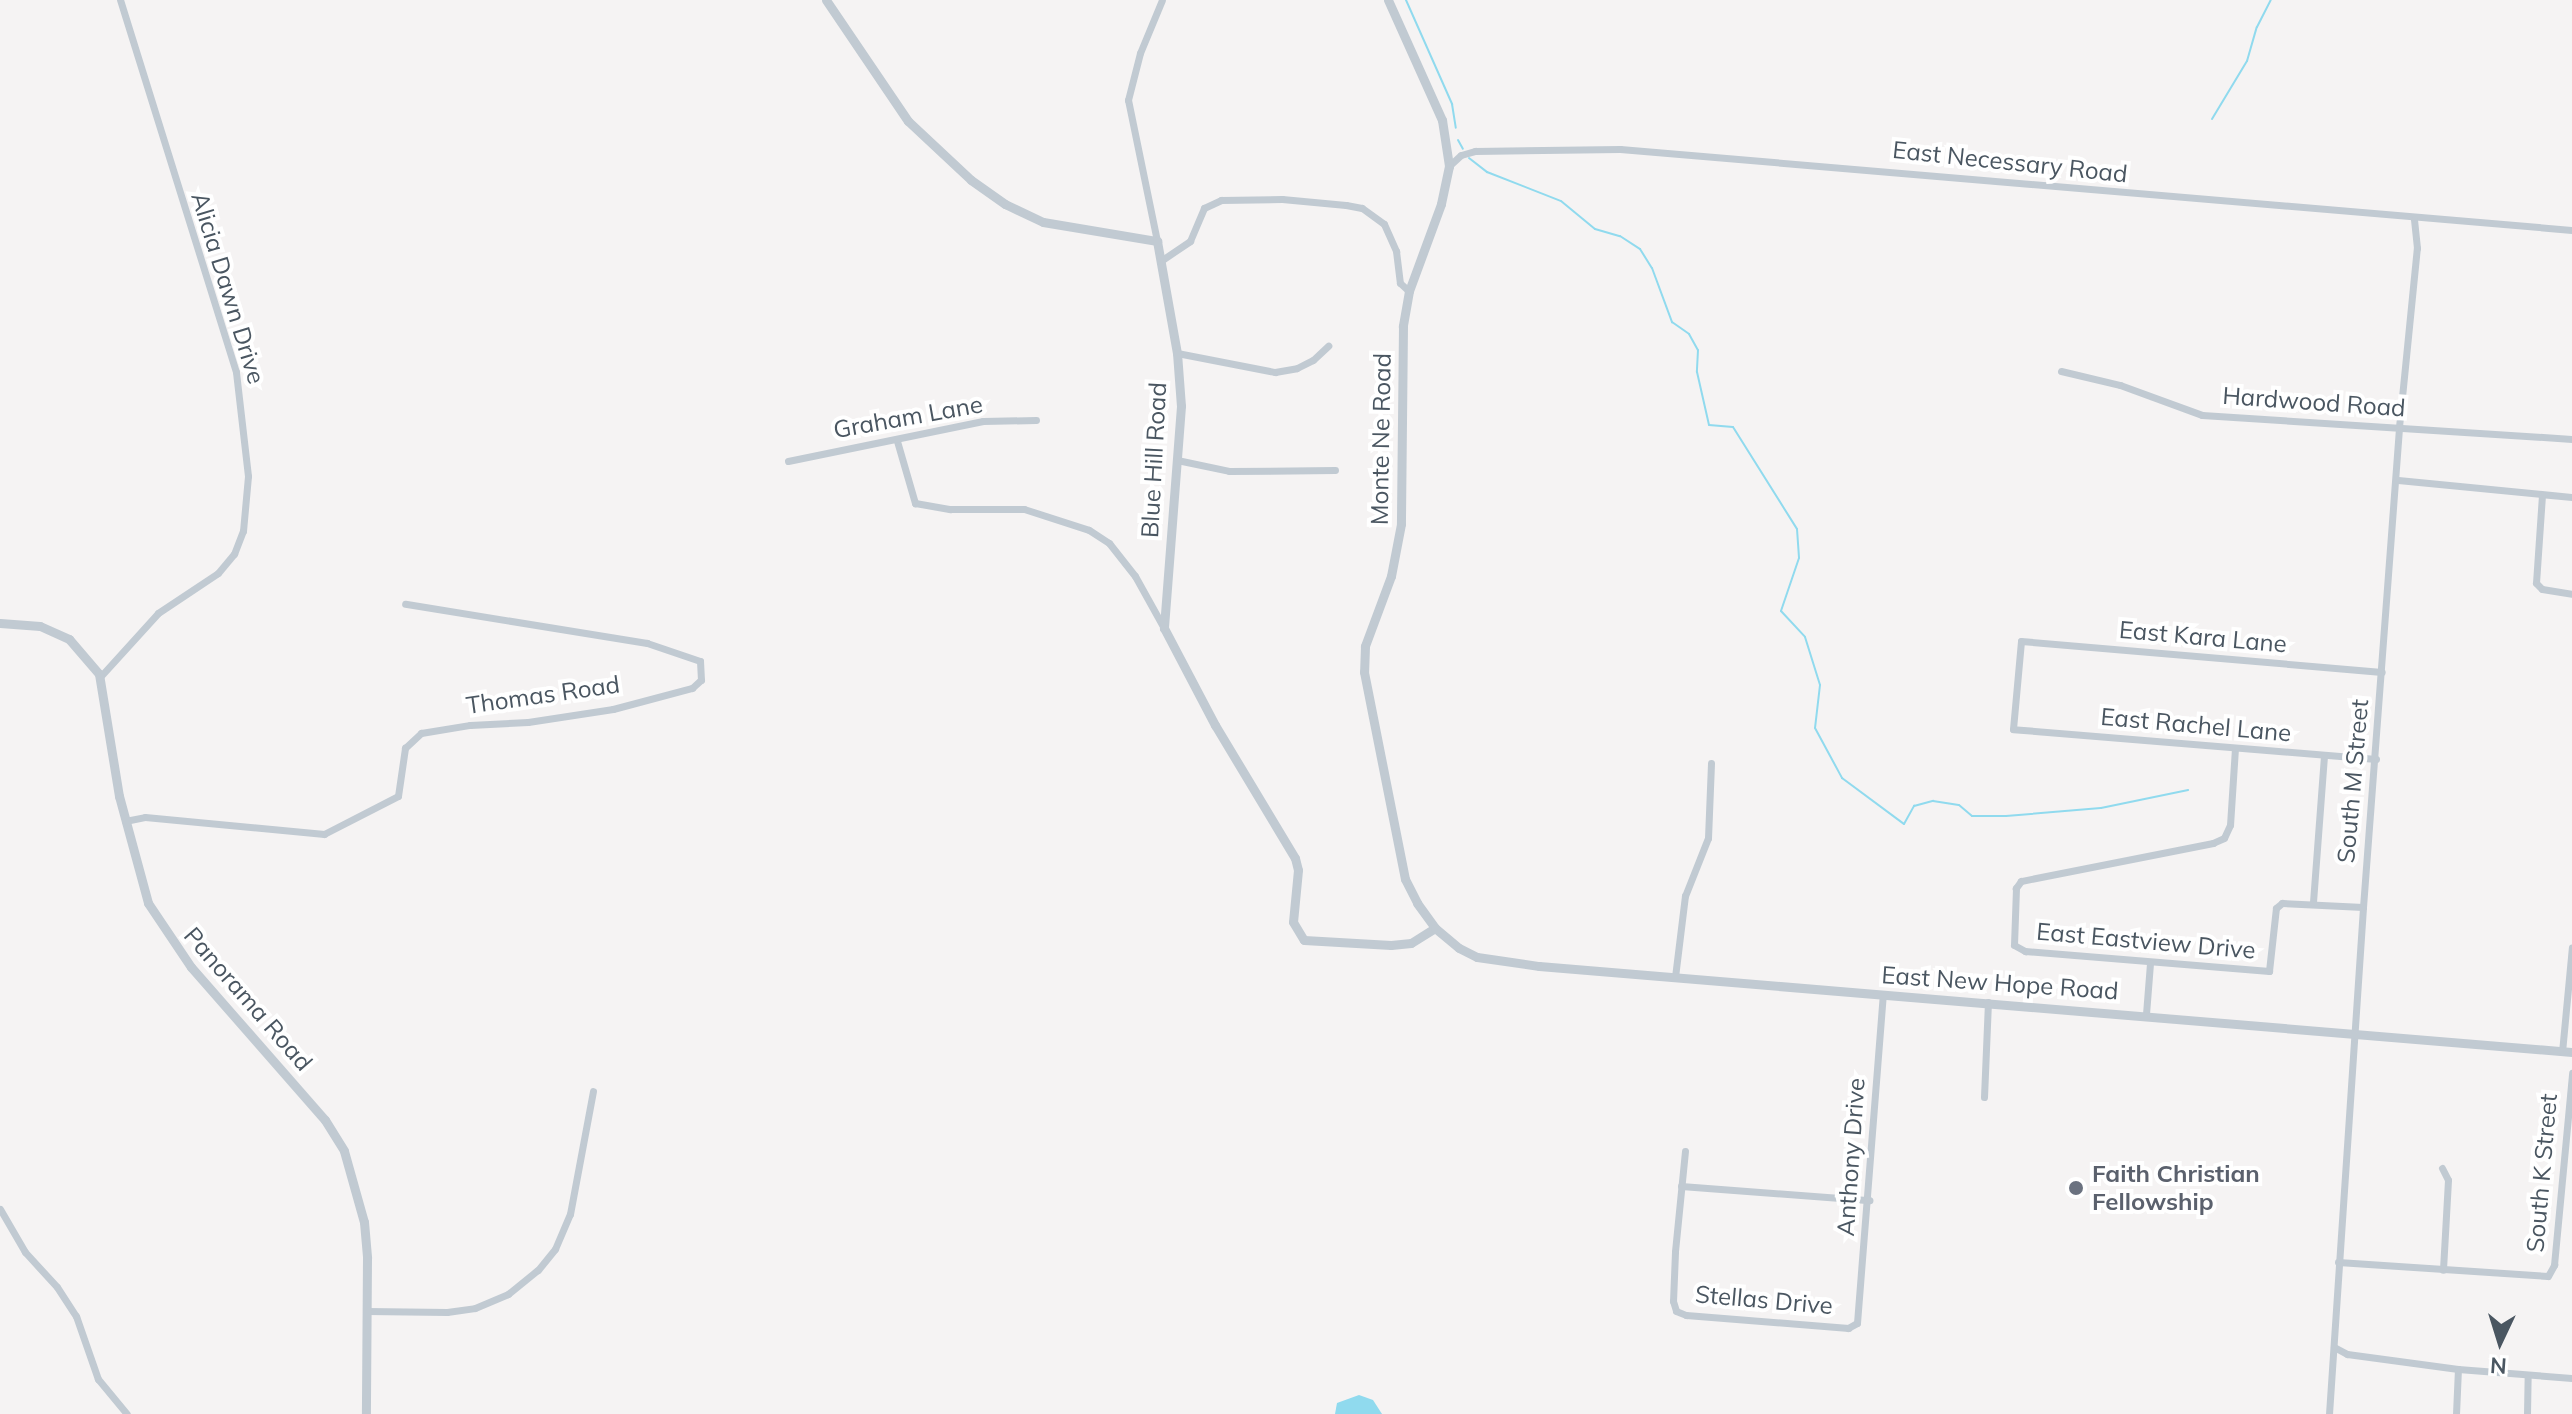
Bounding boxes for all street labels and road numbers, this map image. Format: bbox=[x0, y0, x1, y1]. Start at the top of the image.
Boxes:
street label: East Necessary Road bbox=[1891, 135, 2129, 189]
street label: Alicia Dawn Drive bbox=[185, 189, 271, 387]
street label: Monte Ne Road bbox=[1365, 353, 1397, 525]
street label: Blue Hill Road bbox=[1136, 381, 1172, 539]
street label: Hardwood Road bbox=[2222, 381, 2406, 423]
street label: Graham Lane bbox=[831, 390, 985, 444]
street label: East Kara Lane bbox=[2118, 615, 2288, 659]
street label: Thomas Road bbox=[464, 670, 622, 720]
street label: South M Street bbox=[2331, 698, 2375, 864]
street label: East Rachel Lane bbox=[2099, 702, 2293, 748]
street label: East Eastview Drive bbox=[2035, 917, 2257, 965]
street label: Panorama Road bbox=[178, 921, 318, 1077]
street label: East New Hope Road bbox=[1881, 960, 2119, 1006]
street label: Anthony Drive bbox=[1831, 1077, 1871, 1237]
street label: South K Street bbox=[2521, 1093, 2563, 1253]
street label: Stellas Drive bbox=[1694, 1280, 1834, 1320]

